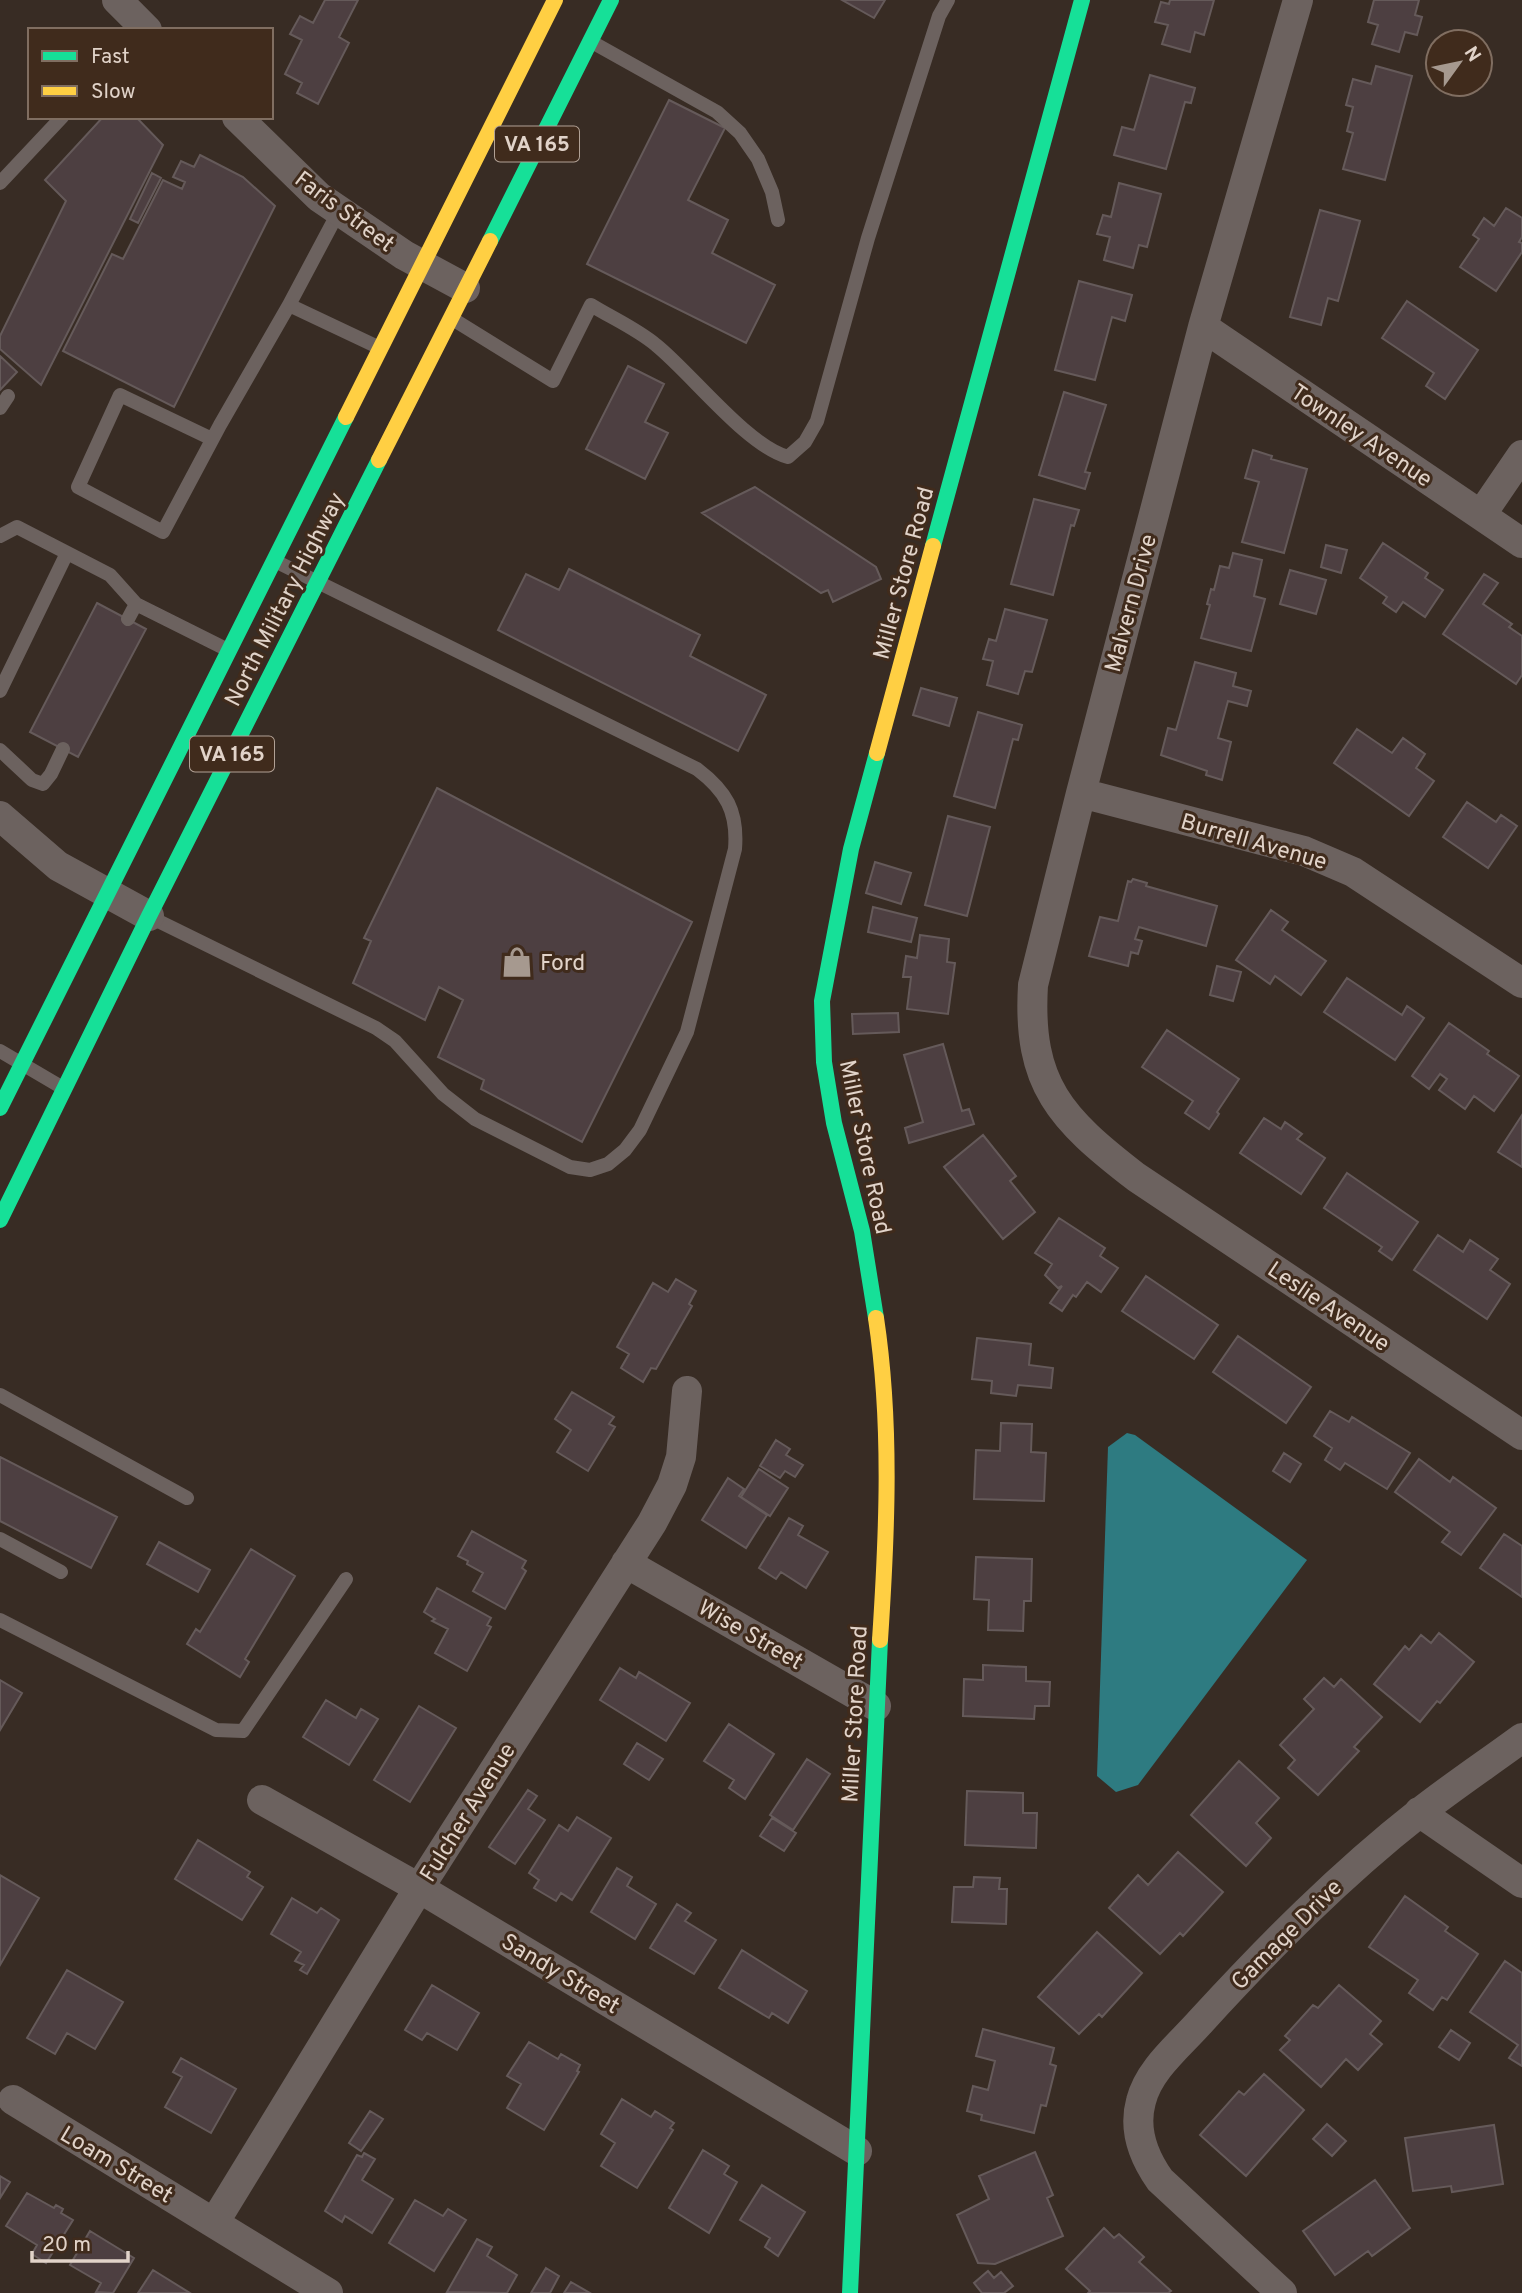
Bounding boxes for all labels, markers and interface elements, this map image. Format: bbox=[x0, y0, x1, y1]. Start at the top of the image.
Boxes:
legend bbox=[28, 28, 273, 119]
north arrow bbox=[1424, 28, 1494, 98]
text: N bbox=[1458, 43, 1485, 67]
text: Fast bbox=[91, 44, 130, 71]
text: Slow bbox=[91, 79, 136, 106]
road number: VA 165 bbox=[495, 127, 579, 162]
street label: Faris Street bbox=[288, 166, 399, 260]
street label: Townley Avenue bbox=[1284, 379, 1437, 495]
street label: Miller Store Road bbox=[868, 484, 942, 663]
street label: North Military Highway bbox=[220, 488, 353, 712]
street label: Malvern Drive bbox=[1100, 531, 1165, 676]
road number: VA 165 bbox=[190, 736, 274, 772]
street label: Burrell Avenue bbox=[1177, 809, 1330, 878]
shop icon: Ford bbox=[500, 945, 534, 979]
place label: Ford bbox=[540, 950, 585, 979]
street label: Miller Store Road bbox=[831, 1058, 896, 1237]
street label: Leslie Avenue bbox=[1261, 1257, 1394, 1360]
street label: Wise Street bbox=[692, 1594, 808, 1678]
street label: Miller Store Road bbox=[837, 1625, 876, 1804]
street label: Fulcher Avenue bbox=[415, 1738, 523, 1888]
street label: Gamage Drive bbox=[1226, 1874, 1349, 1997]
street label: Sandy Street bbox=[495, 1928, 624, 2022]
street label: Loam Street bbox=[54, 2121, 177, 2211]
scale bar bbox=[32, 2220, 128, 2264]
text: 20 m bbox=[42, 2232, 91, 2259]

